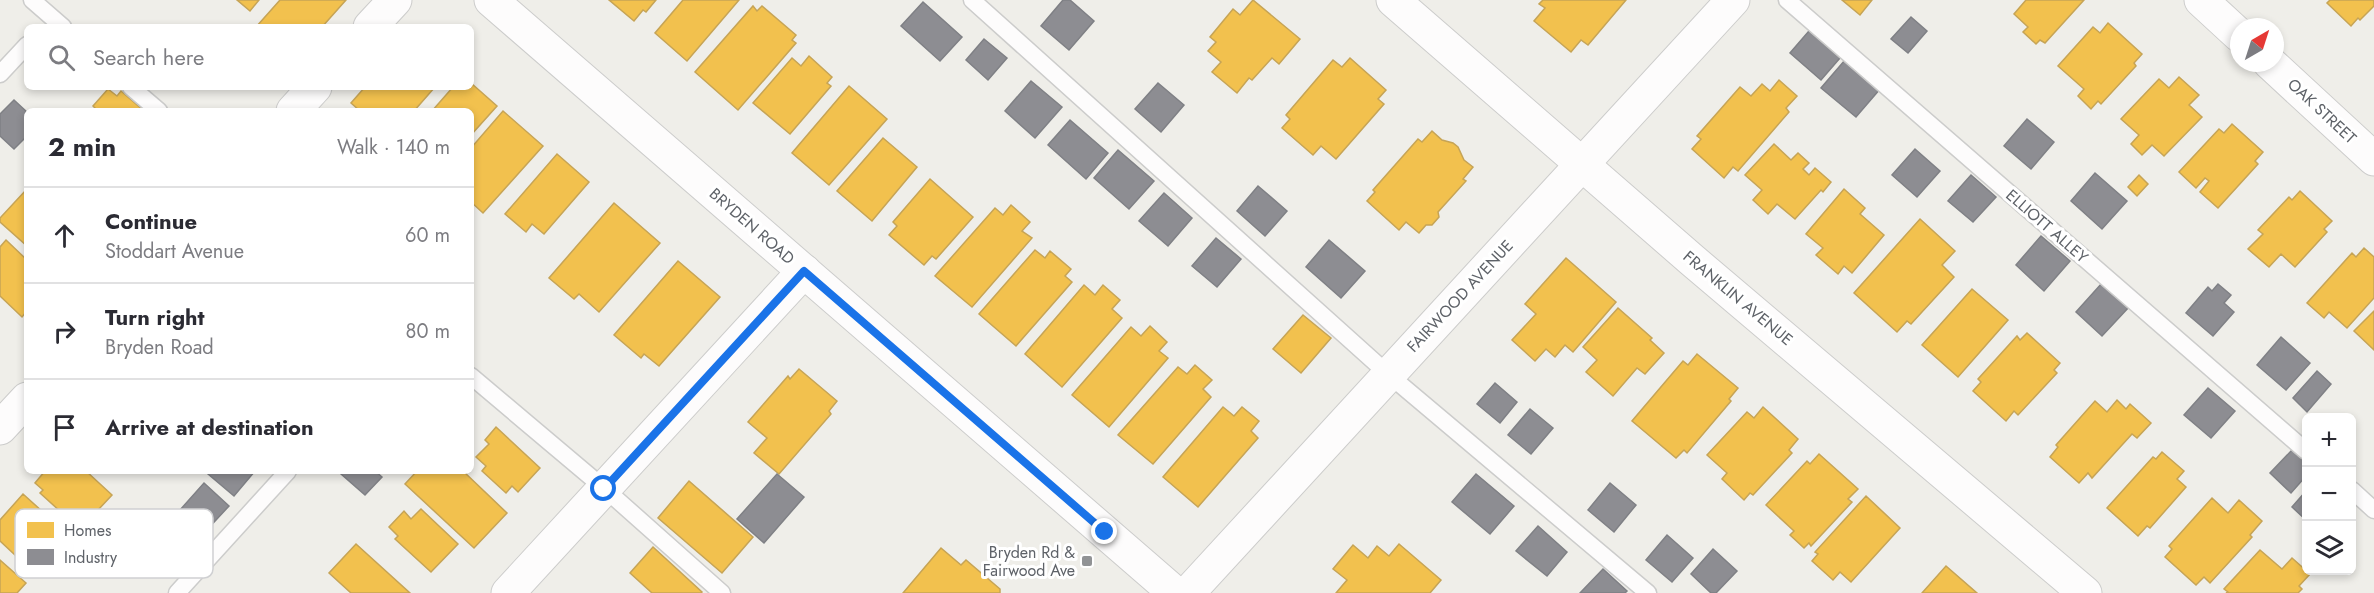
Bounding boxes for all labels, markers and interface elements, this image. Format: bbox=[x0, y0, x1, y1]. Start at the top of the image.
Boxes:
north arrow bbox=[2230, 18, 2284, 72]
search box bbox=[24, 24, 474, 90]
icon: search bbox=[45, 41, 78, 74]
text: Search here bbox=[93, 41, 204, 73]
street label: OAK STREET bbox=[2282, 73, 2362, 149]
text: 2 min bbox=[48, 128, 116, 166]
text: Walk · 140 m bbox=[337, 133, 450, 162]
street label: BRYDEN ROAD bbox=[704, 182, 800, 270]
street label: ELLIOTT ALLEY bbox=[2001, 184, 2093, 268]
text: Continue bbox=[105, 205, 197, 237]
icon: ahead bbox=[48, 219, 81, 252]
text: 60 m bbox=[405, 221, 450, 250]
street label: FAIRWOOD AVENUE bbox=[1402, 235, 1518, 357]
text: Stoddart Avenue bbox=[105, 237, 244, 266]
street label: FRANKLIN AVENUE bbox=[1678, 245, 1798, 351]
text: Turn right bbox=[105, 301, 205, 333]
icon: right bbox=[48, 315, 81, 348]
text: 80 m bbox=[405, 317, 450, 346]
text: Bryden Road bbox=[105, 333, 214, 362]
icon: arrive bbox=[48, 411, 81, 444]
text: Arrive at destination bbox=[105, 411, 314, 443]
map controls bbox=[2302, 413, 2356, 575]
button: + bbox=[2302, 413, 2356, 467]
button: − bbox=[2302, 467, 2356, 521]
route start bbox=[590, 475, 616, 501]
legend bbox=[15, 509, 213, 578]
route end bbox=[1091, 518, 1117, 544]
text: Homes bbox=[64, 519, 111, 542]
button: layers bbox=[2302, 521, 2356, 575]
place label: Bryden Rd & Fairwood Ave bbox=[983, 541, 1075, 582]
text: Industry bbox=[64, 546, 118, 569]
marker: Bryden Rd & Fairwood Ave bbox=[1080, 554, 1094, 568]

